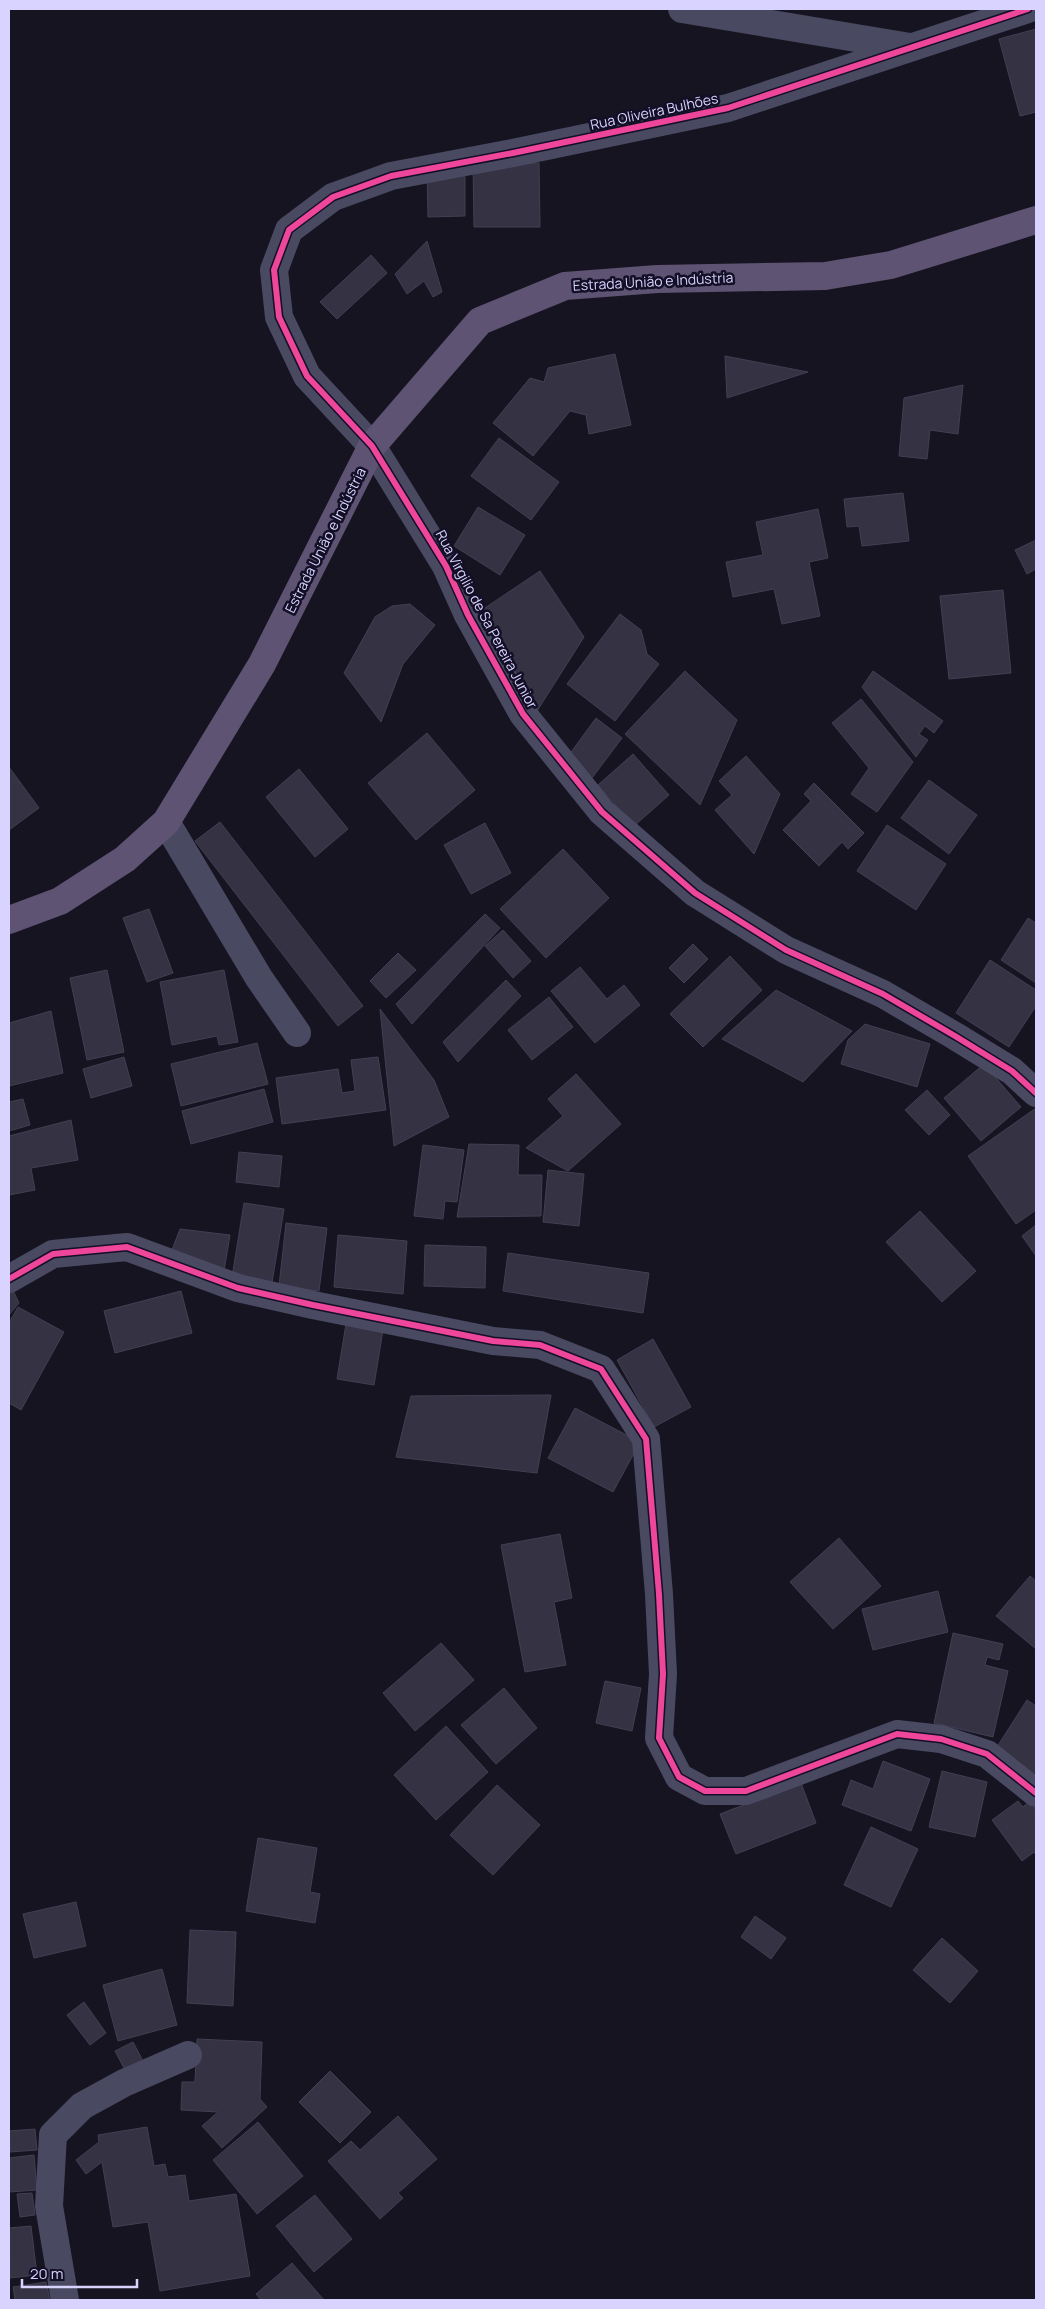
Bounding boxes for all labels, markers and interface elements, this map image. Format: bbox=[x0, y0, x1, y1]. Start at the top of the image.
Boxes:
street label: Rua Oliveira Bulhões bbox=[588, 88, 720, 134]
street label: Estrada União e Indústria bbox=[572, 267, 734, 295]
street label: Estrada União e Indústria bbox=[280, 464, 370, 616]
street label: Rua Virgilio de Sa Pereira Junior bbox=[432, 526, 542, 712]
scale bar bbox=[22, 2256, 138, 2288]
text: 20 m bbox=[30, 2263, 63, 2284]

